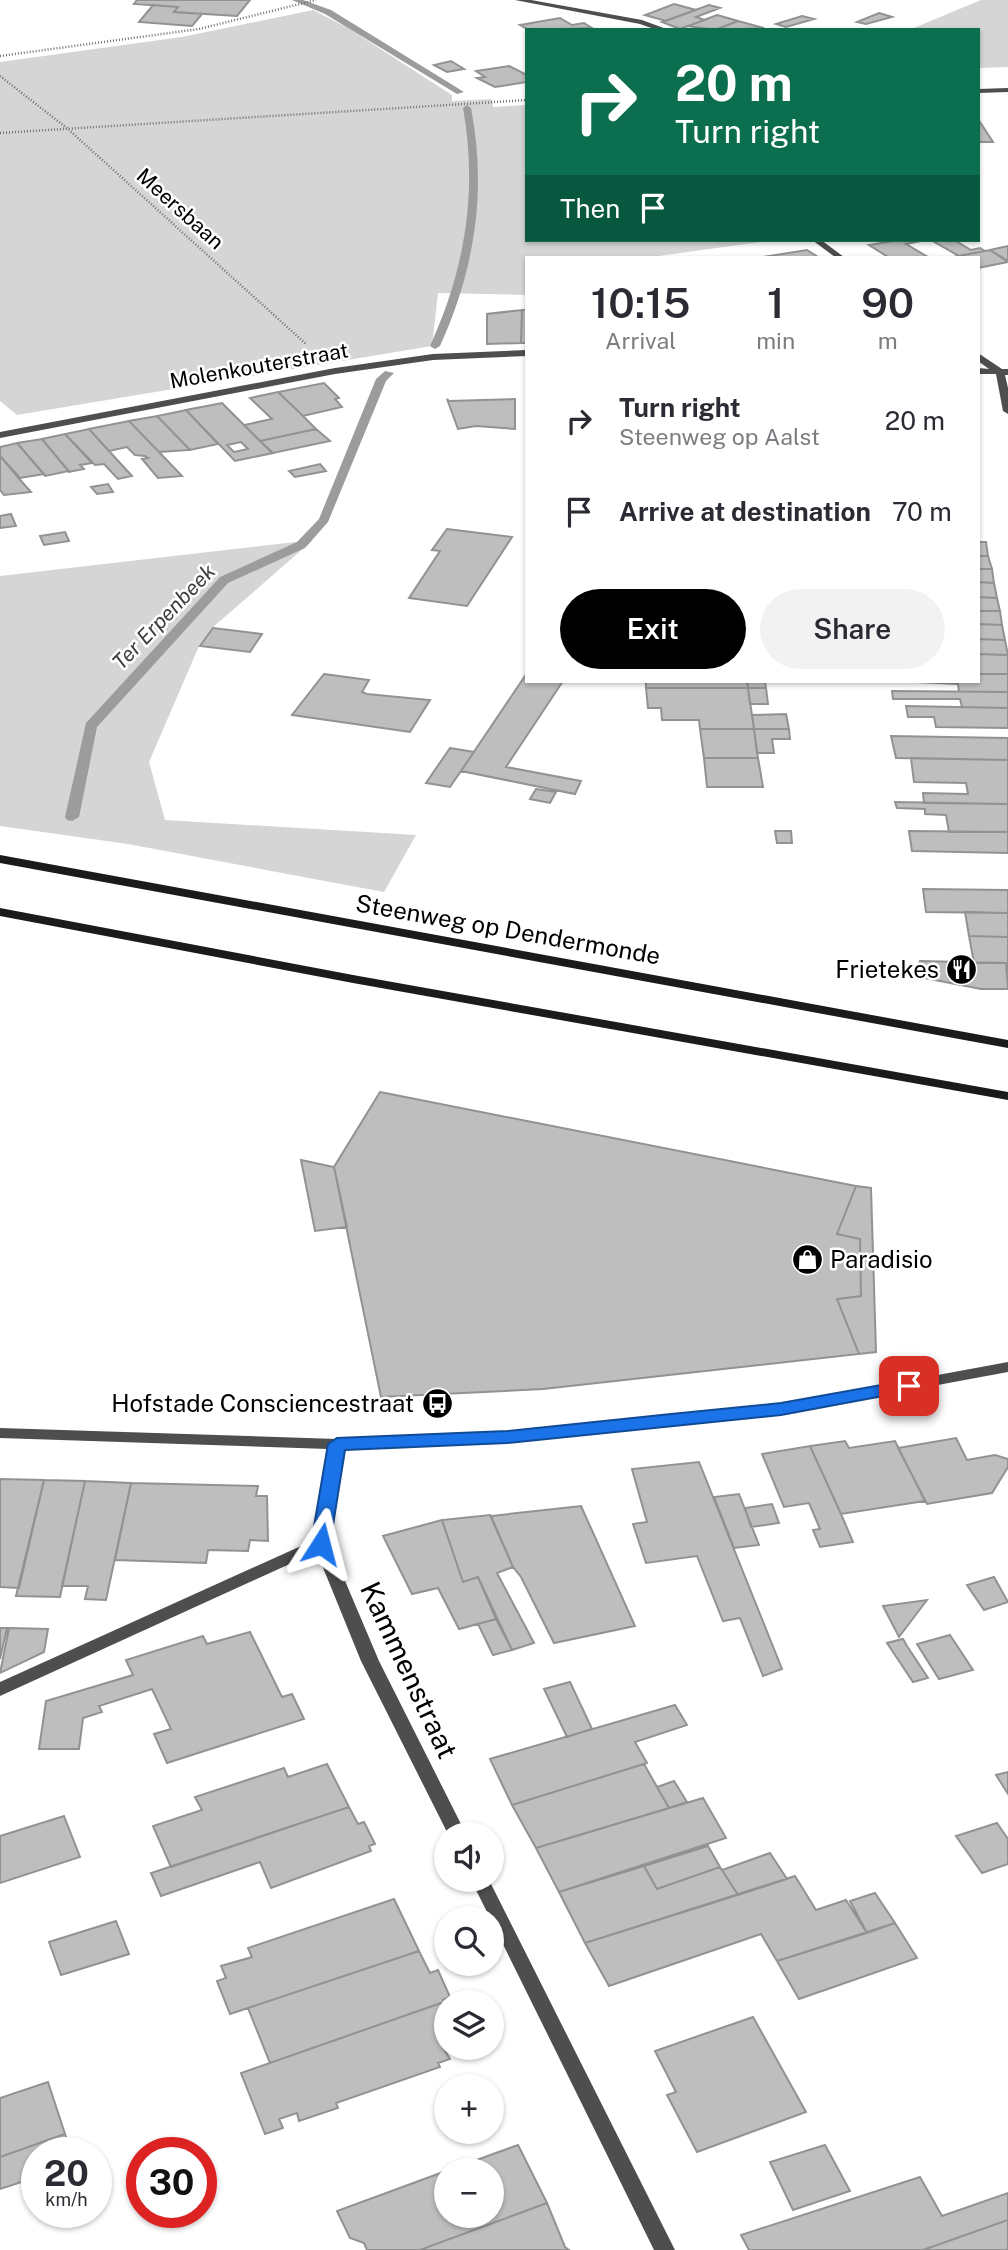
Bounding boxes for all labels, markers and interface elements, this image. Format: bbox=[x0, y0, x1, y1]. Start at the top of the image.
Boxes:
text: 20 m bbox=[675, 54, 793, 112]
icon: right bbox=[560, 56, 651, 147]
text: Turn right bbox=[675, 113, 820, 150]
street label: Meersbaan bbox=[132, 163, 229, 254]
icon: arrive bbox=[634, 189, 672, 227]
text: Then bbox=[560, 193, 620, 224]
text: 10:15 bbox=[591, 278, 690, 327]
text: 1 bbox=[767, 278, 785, 327]
text: 90 bbox=[861, 278, 914, 327]
text: Arrival bbox=[605, 327, 676, 354]
text: min bbox=[756, 327, 795, 354]
text: m bbox=[878, 327, 898, 354]
street label: Molenkouterstraat bbox=[168, 338, 350, 394]
text: Turn right bbox=[619, 392, 741, 423]
icon: right bbox=[560, 402, 598, 440]
text: 20 m bbox=[885, 405, 945, 436]
text: Steenweg op Aalst bbox=[619, 423, 820, 450]
icon: arrive bbox=[560, 493, 598, 531]
text: Arrive at destination bbox=[619, 496, 871, 527]
text: 70 m bbox=[892, 496, 952, 527]
water label: Ter Erpenbeek bbox=[107, 558, 221, 675]
button: Exit bbox=[560, 589, 746, 669]
button: Share bbox=[760, 589, 945, 669]
street label: Steenweg op Dendermonde bbox=[354, 888, 663, 970]
restaurant icon: Frietekes bbox=[945, 953, 979, 987]
place label: Frietekes bbox=[835, 955, 939, 983]
shop icon: Paradisio bbox=[790, 1243, 824, 1277]
place label: Paradisio bbox=[830, 1245, 933, 1273]
pin bbox=[879, 1356, 939, 1416]
icon: arrive bbox=[890, 1367, 928, 1405]
bus stop icon: Hofstade Consciencestraat bbox=[420, 1387, 454, 1421]
place label: Hofstade Consciencestraat bbox=[111, 1389, 414, 1417]
position arrow bbox=[284, 1507, 358, 1581]
street label: Kammenstraat bbox=[354, 1576, 465, 1763]
map controls bbox=[434, 1822, 504, 2228]
button: sound bbox=[434, 1822, 504, 1892]
button: search bbox=[434, 1906, 504, 1976]
button: layers bbox=[434, 1990, 504, 2060]
button: + bbox=[434, 2074, 504, 2144]
speed limit sign: 30 bbox=[126, 2137, 217, 2228]
text: 20 bbox=[44, 2153, 89, 2194]
button: − bbox=[434, 2158, 504, 2228]
text: km/h bbox=[45, 2189, 88, 2210]

